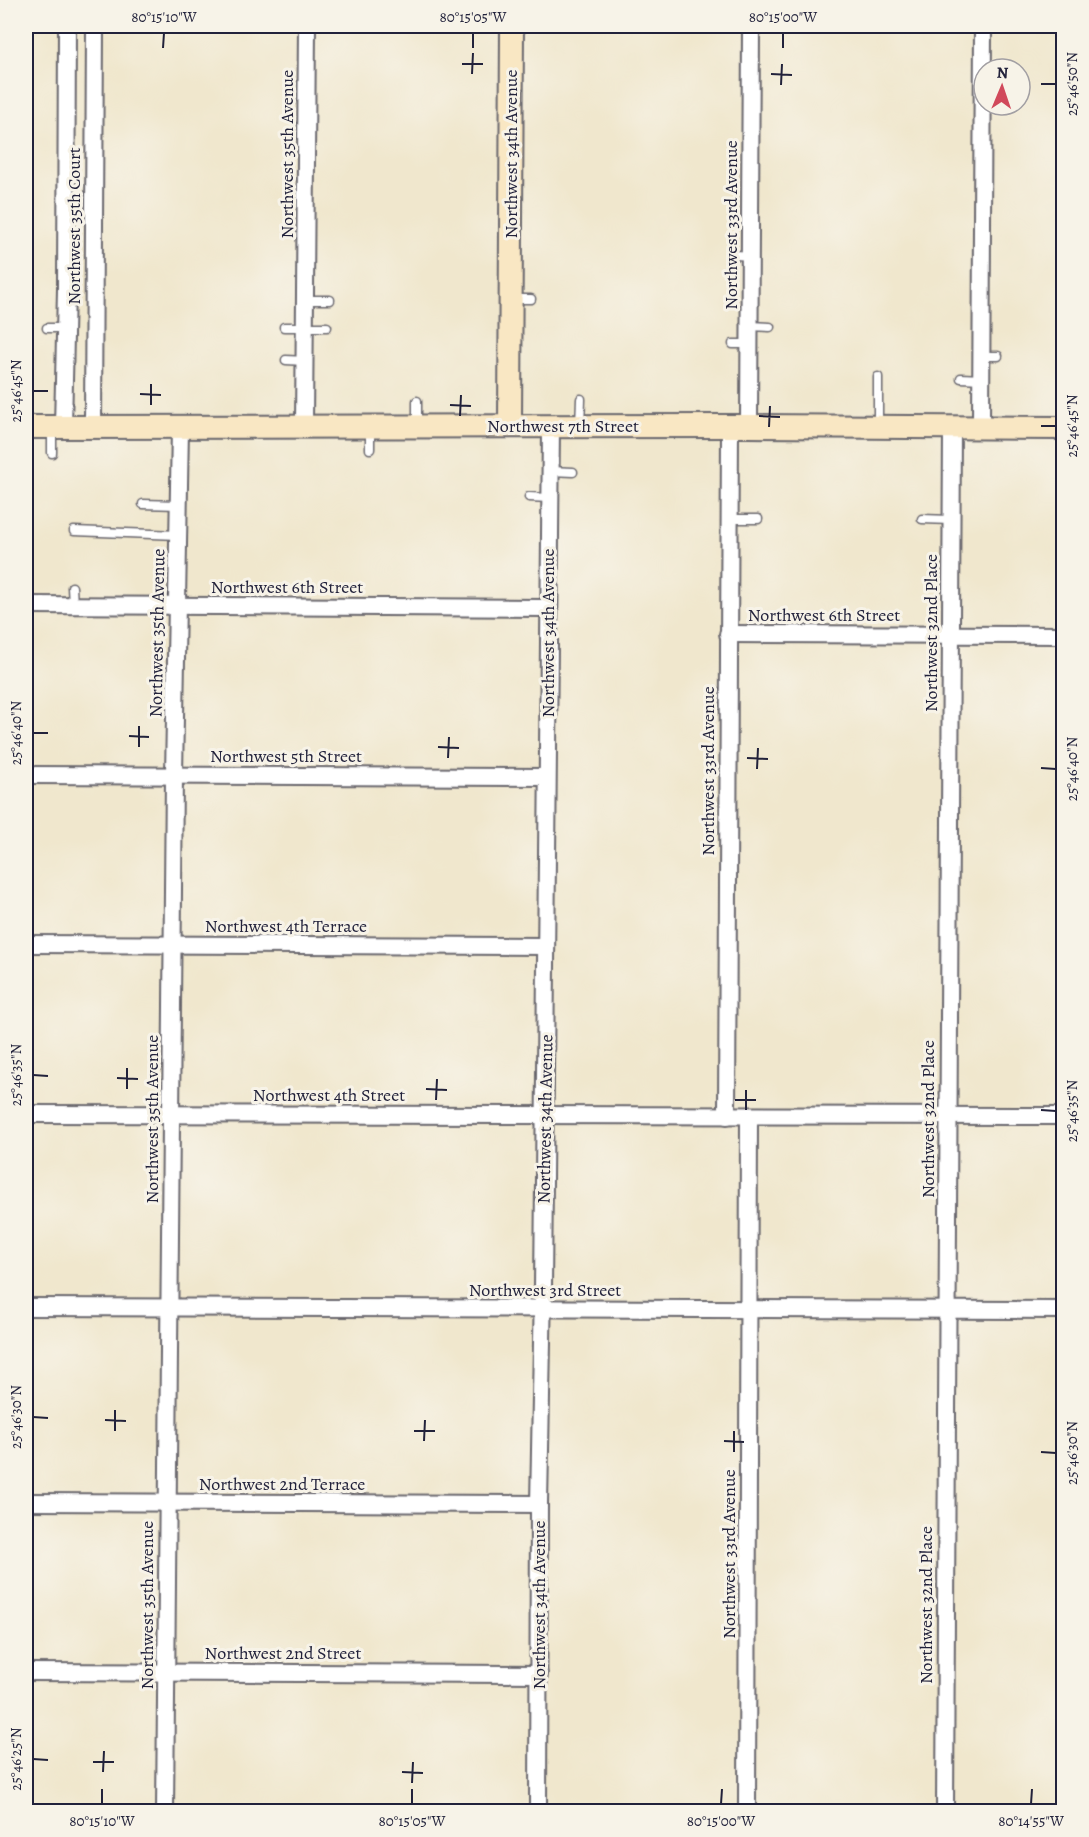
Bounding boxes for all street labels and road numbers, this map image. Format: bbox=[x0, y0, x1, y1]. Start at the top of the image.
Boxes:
street label: Northwest 34th Avenue bbox=[499, 69, 523, 239]
street label: Northwest 35th Avenue bbox=[275, 70, 299, 238]
street label: Northwest 33rd Avenue bbox=[719, 140, 743, 310]
street label: Northwest 35th Court bbox=[62, 147, 86, 305]
street label: Northwest 7th Street bbox=[487, 414, 639, 438]
street label: Northwest 35th Avenue bbox=[144, 548, 170, 718]
street label: Northwest 34th Avenue bbox=[536, 548, 560, 718]
street label: Northwest 32nd Place bbox=[919, 554, 943, 712]
street label: Northwest 6th Street bbox=[211, 575, 363, 599]
street label: Northwest 6th Street bbox=[748, 603, 900, 627]
street label: Northwest 33rd Avenue bbox=[696, 686, 720, 856]
street label: Northwest 5th Street bbox=[210, 744, 362, 768]
street label: Northwest 4th Terrace bbox=[205, 914, 367, 938]
street label: Northwest 34th Avenue bbox=[532, 1034, 558, 1204]
street label: Northwest 35th Avenue bbox=[140, 1035, 164, 1203]
street label: Northwest 32nd Place bbox=[916, 1040, 940, 1198]
street label: Northwest 4th Street bbox=[253, 1083, 405, 1107]
street label: Northwest 3rd Street bbox=[469, 1278, 621, 1302]
street label: Northwest 33rd Avenue bbox=[717, 1469, 741, 1639]
street label: Northwest 2nd Terrace bbox=[199, 1472, 365, 1496]
street label: Northwest 34th Avenue bbox=[527, 1520, 551, 1690]
street label: Northwest 35th Avenue bbox=[135, 1521, 159, 1689]
street label: Northwest 32nd Place bbox=[914, 1526, 938, 1684]
street label: Northwest 2nd Street bbox=[205, 1641, 361, 1665]

